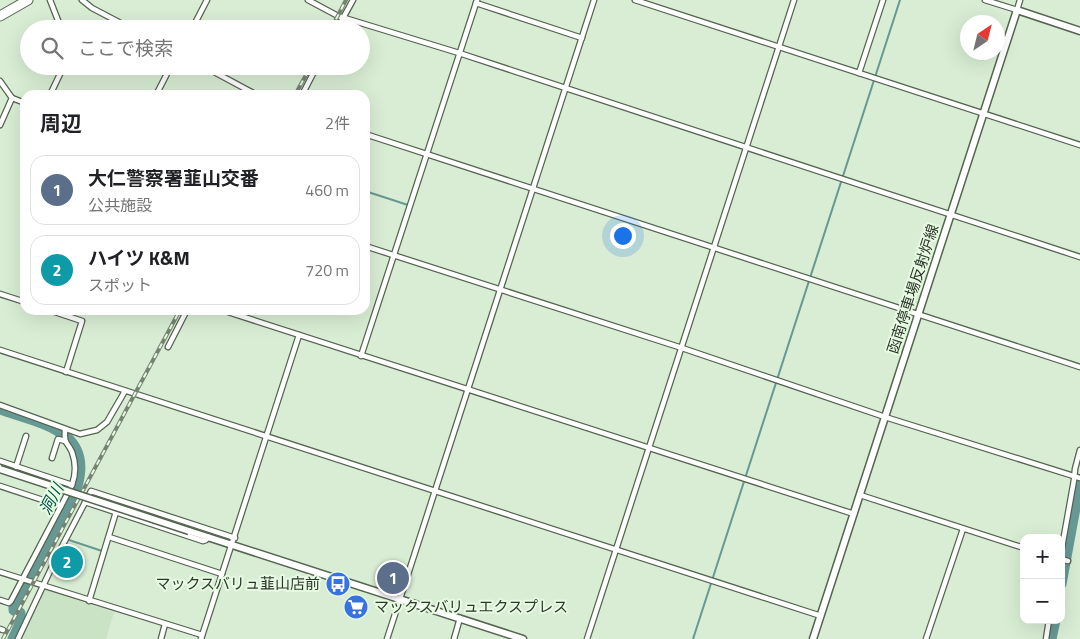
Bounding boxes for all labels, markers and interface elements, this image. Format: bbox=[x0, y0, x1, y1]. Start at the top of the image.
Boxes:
north arrow bbox=[960, 15, 1005, 60]
search box bbox=[20, 20, 370, 75]
text: ここで検索 bbox=[78, 33, 173, 62]
icon: search bbox=[38, 34, 66, 62]
text: 周辺 bbox=[40, 107, 82, 139]
text: 2件 bbox=[325, 111, 350, 135]
text: 大仁警察署韮山交番 bbox=[88, 163, 259, 192]
text: 1 bbox=[53, 178, 61, 202]
text: 460 m bbox=[305, 178, 349, 202]
text: 公共施設 bbox=[88, 193, 152, 217]
street label: 函南停車場反射炉線 bbox=[881, 221, 944, 357]
your location bbox=[610, 223, 636, 249]
text: ハイツ K&M bbox=[88, 243, 190, 272]
text: 2 bbox=[53, 258, 61, 282]
text: 720 m bbox=[305, 258, 349, 282]
text: スポット bbox=[88, 273, 152, 297]
water label: 洞川 bbox=[33, 477, 70, 519]
map controls bbox=[1020, 534, 1065, 624]
button: + bbox=[1020, 534, 1065, 579]
pin: 2 bbox=[51, 543, 83, 581]
pin: 1 bbox=[377, 559, 409, 597]
bus stop icon: マックスバリュ韮山店前 bbox=[325, 571, 351, 597]
place label: マックスバリュ韮山店前 bbox=[155, 572, 320, 595]
button: − bbox=[1020, 579, 1065, 624]
supermarket icon: マックスバリュエクスプレス bbox=[343, 594, 369, 620]
place label: マックスバリュエクスプレス bbox=[374, 595, 568, 618]

